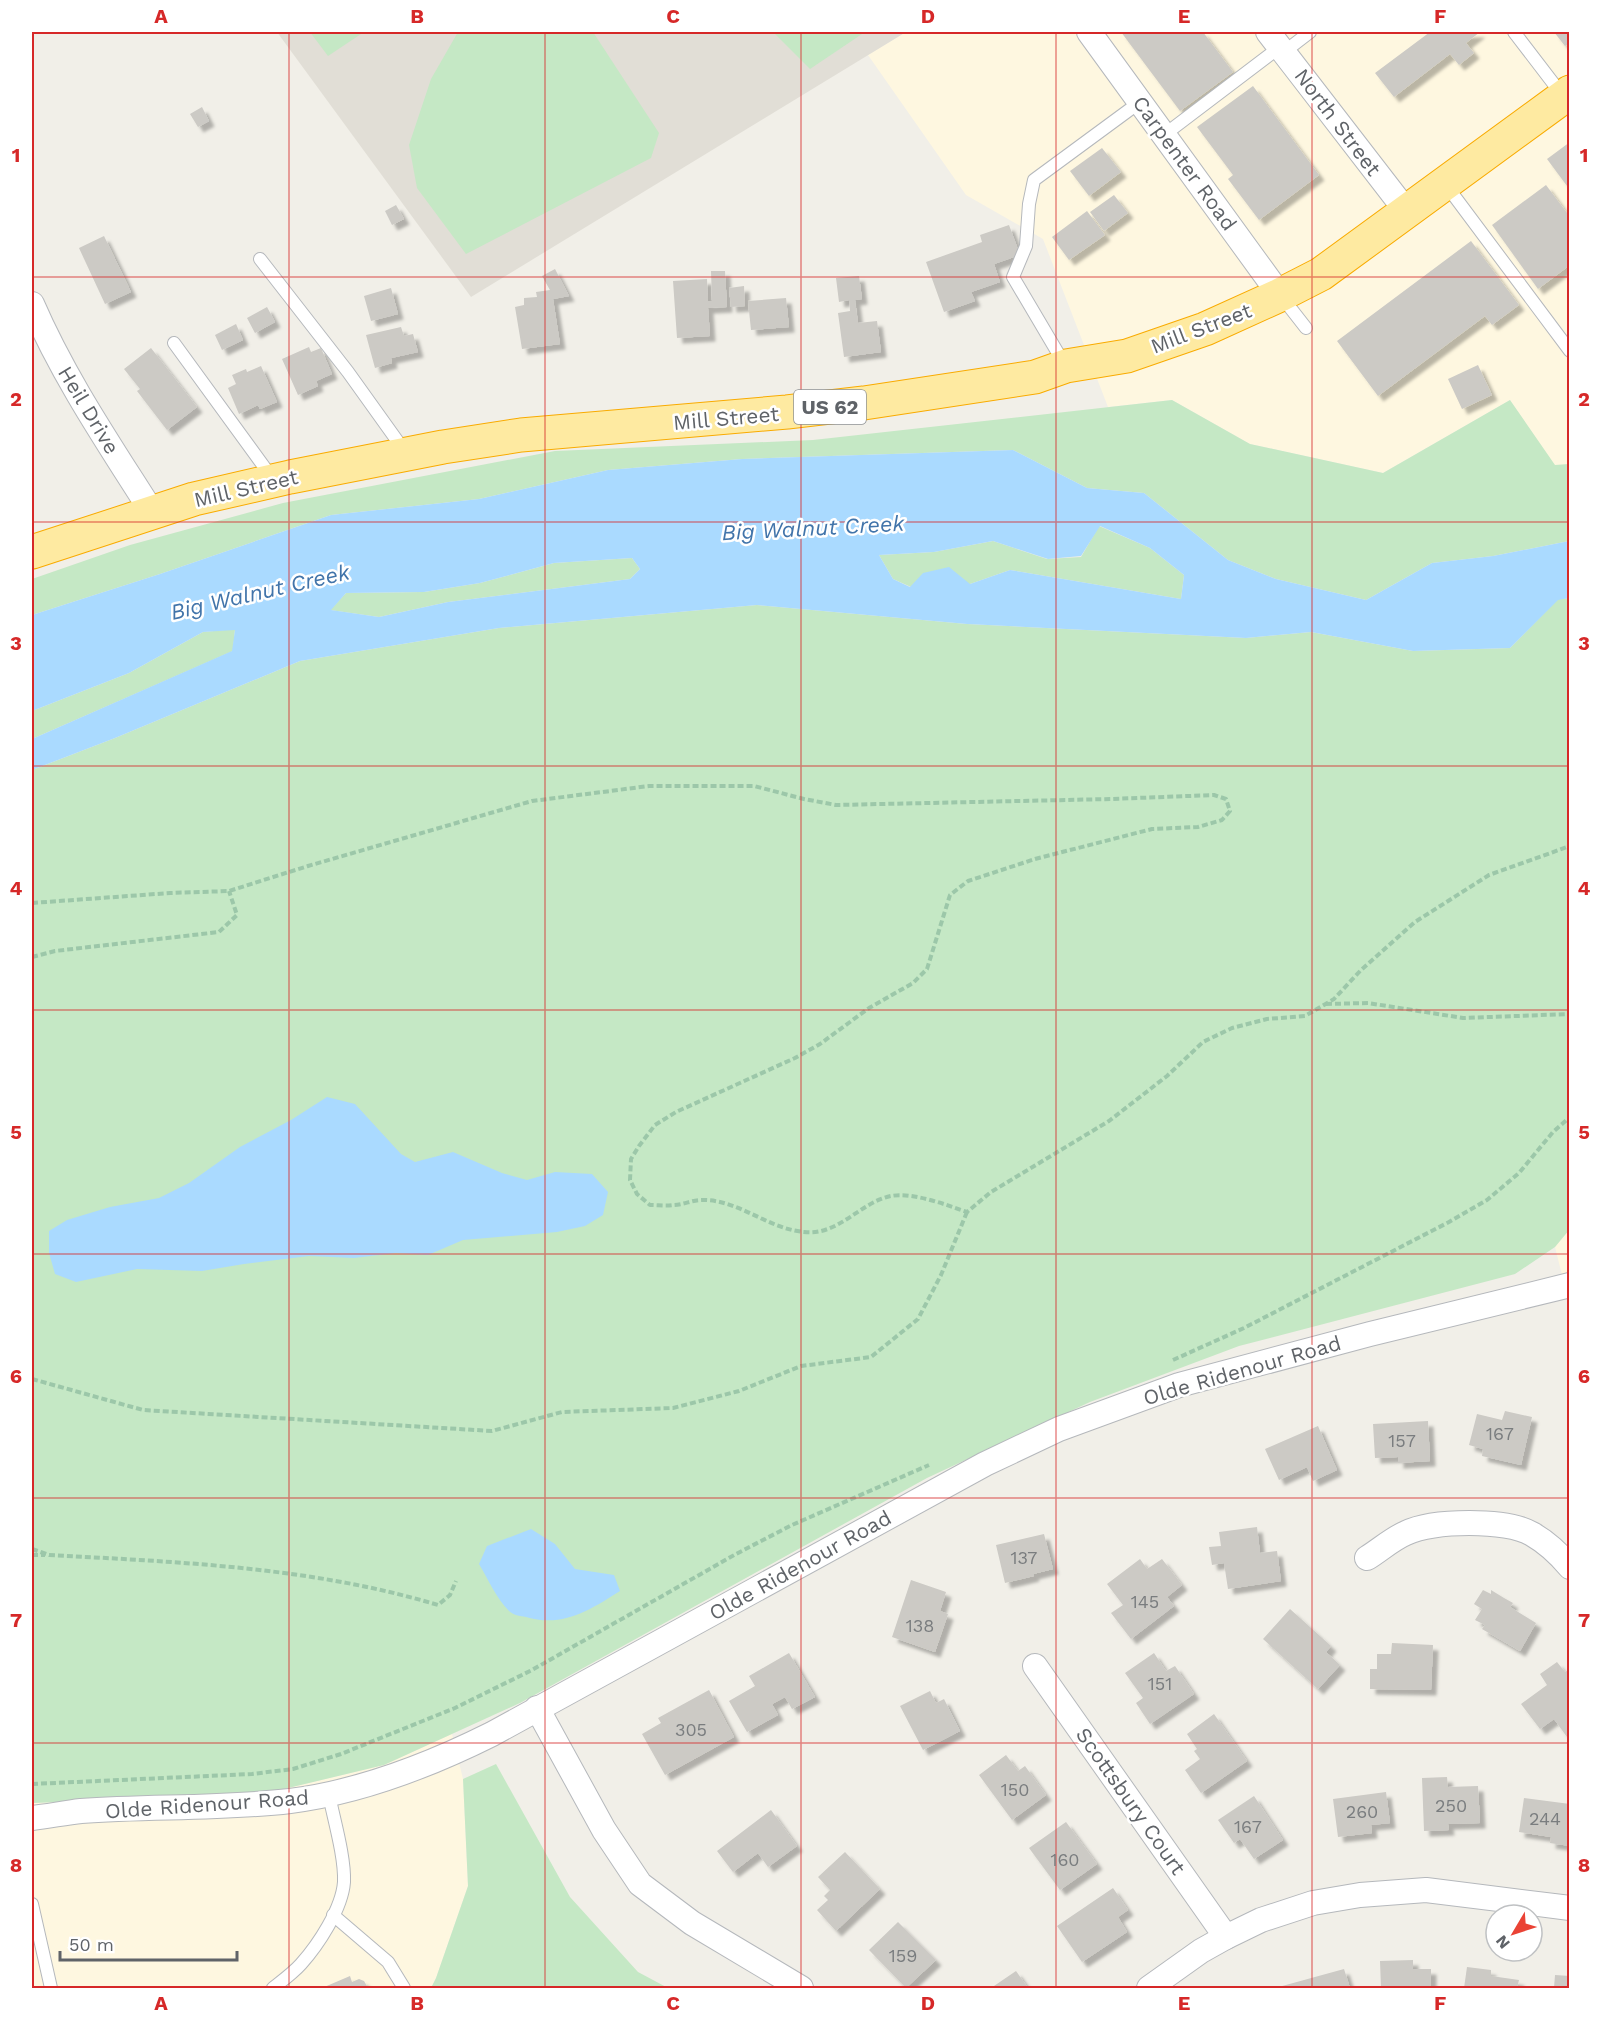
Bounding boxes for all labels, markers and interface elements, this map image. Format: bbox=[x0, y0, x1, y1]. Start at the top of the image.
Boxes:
text: A bbox=[154, 4, 168, 28]
text: B bbox=[410, 4, 424, 28]
text: C bbox=[666, 4, 680, 28]
text: D bbox=[921, 4, 935, 28]
text: E bbox=[1178, 4, 1190, 28]
text: F bbox=[1434, 4, 1446, 28]
street label: North Street bbox=[1290, 63, 1387, 181]
street label: Carpenter Road bbox=[1128, 91, 1242, 235]
text: 1 bbox=[12, 143, 20, 167]
text: 1 bbox=[1580, 143, 1588, 167]
street label: Mill Street bbox=[1147, 297, 1255, 359]
street label: Heil Drive bbox=[53, 362, 125, 458]
text: 2 bbox=[10, 387, 22, 411]
text: 2 bbox=[1578, 387, 1590, 411]
road number: US 62 bbox=[794, 390, 866, 424]
street label: Mill Street bbox=[672, 401, 780, 435]
street label: Mill Street bbox=[192, 464, 301, 512]
water label: Big Walnut Creek bbox=[721, 511, 906, 545]
water label: Big Walnut Creek bbox=[168, 559, 353, 625]
text: 3 bbox=[10, 631, 22, 655]
text: 3 bbox=[1578, 631, 1590, 655]
text: 4 bbox=[10, 876, 23, 900]
text: 4 bbox=[1578, 876, 1591, 900]
text: 5 bbox=[10, 1120, 22, 1144]
text: 5 bbox=[1578, 1120, 1590, 1144]
street label: Olde Ridenour Road bbox=[1140, 1330, 1344, 1410]
text: 6 bbox=[10, 1364, 22, 1388]
text: 6 bbox=[1578, 1364, 1590, 1388]
house number: 167 bbox=[1486, 1423, 1514, 1444]
house number: 157 bbox=[1388, 1430, 1416, 1451]
street label: Olde Ridenour Road bbox=[705, 1505, 895, 1625]
house number: 137 bbox=[1011, 1547, 1037, 1568]
house number: 145 bbox=[1131, 1591, 1159, 1612]
text: 7 bbox=[10, 1608, 22, 1632]
text: 7 bbox=[1578, 1608, 1590, 1632]
house number: 138 bbox=[906, 1615, 934, 1636]
house number: 151 bbox=[1148, 1673, 1172, 1694]
house number: 305 bbox=[675, 1719, 707, 1740]
street label: Scottsbury Court bbox=[1071, 1723, 1191, 1880]
house number: 150 bbox=[1001, 1779, 1029, 1800]
street label: Olde Ridenour Road bbox=[104, 1784, 310, 1824]
house number: 250 bbox=[1435, 1795, 1467, 1816]
house number: 260 bbox=[1346, 1801, 1378, 1822]
house number: 244 bbox=[1529, 1808, 1561, 1829]
house number: 167 bbox=[1234, 1816, 1262, 1837]
house number: 160 bbox=[1050, 1849, 1080, 1870]
text: 8 bbox=[10, 1853, 22, 1877]
text: 8 bbox=[1578, 1853, 1590, 1877]
north arrow bbox=[1484, 1903, 1544, 1963]
scale bar bbox=[60, 1924, 237, 1962]
text: N bbox=[1492, 1932, 1514, 1953]
text: 50 m bbox=[69, 1934, 114, 1955]
house number: 159 bbox=[889, 1945, 917, 1966]
text: A bbox=[154, 1991, 168, 2015]
text: B bbox=[410, 1991, 424, 2015]
text: C bbox=[666, 1991, 680, 2015]
text: D bbox=[921, 1991, 935, 2015]
text: E bbox=[1178, 1991, 1190, 2015]
text: F bbox=[1434, 1991, 1446, 2015]

